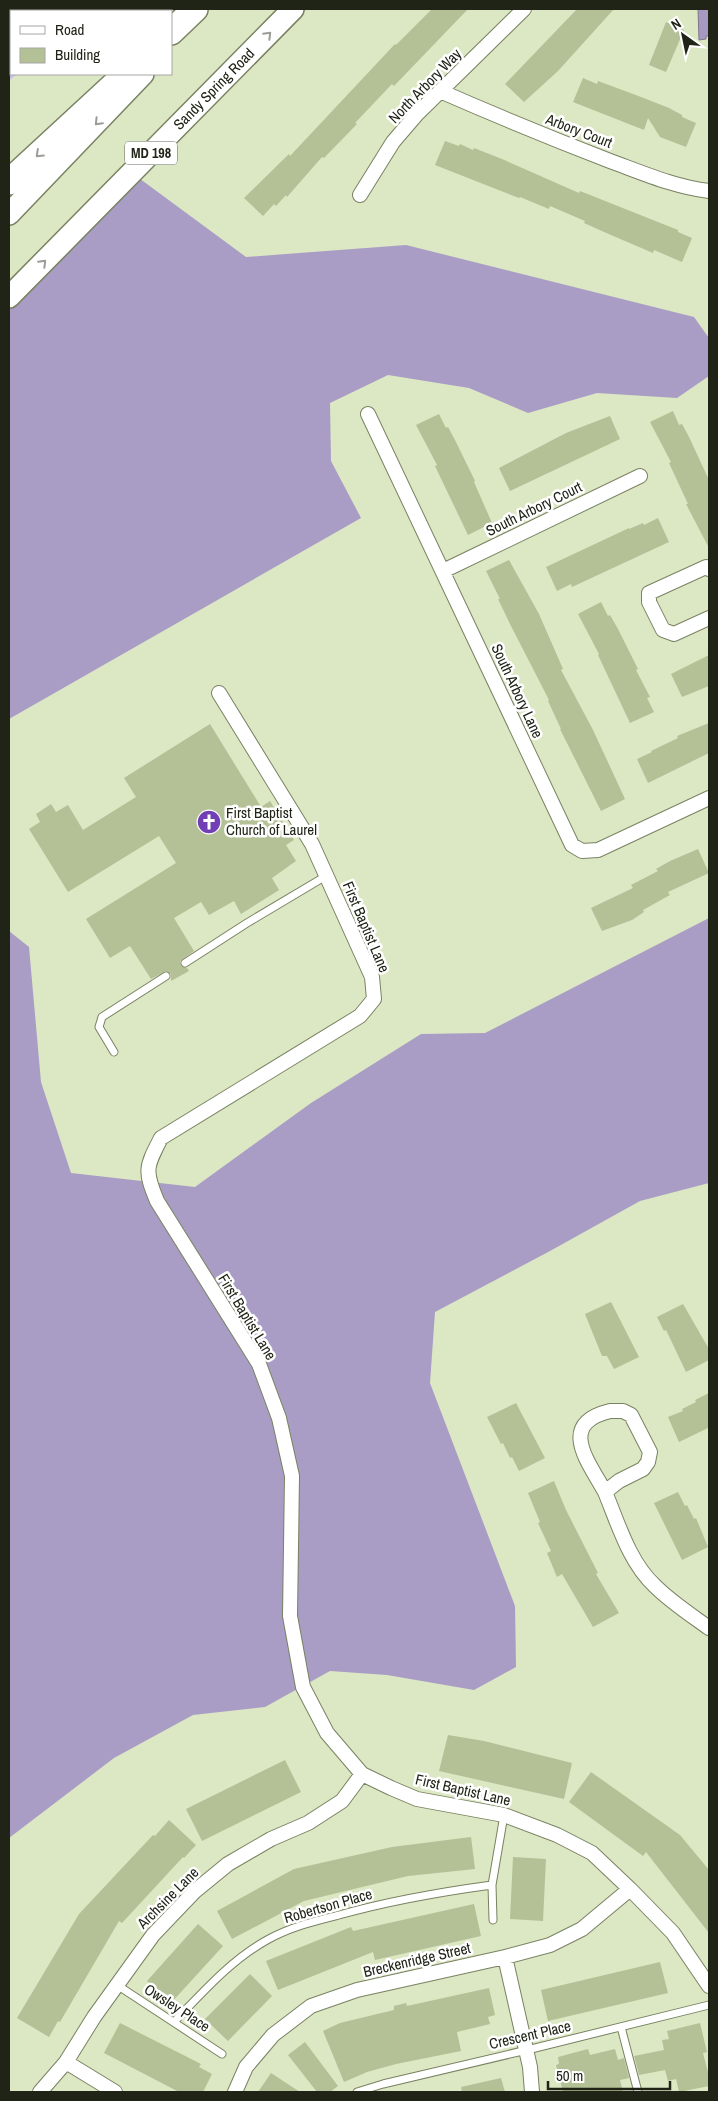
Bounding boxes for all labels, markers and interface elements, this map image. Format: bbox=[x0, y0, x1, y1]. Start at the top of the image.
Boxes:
legend bbox=[10, 10, 172, 75]
north arrow bbox=[658, 10, 708, 60]
text: N bbox=[668, 14, 684, 34]
text: Road bbox=[55, 19, 84, 40]
one-way arrow bbox=[262, 32, 271, 41]
street label: Sandy Spring Road bbox=[168, 43, 259, 134]
street label: North Arbory Way bbox=[384, 43, 466, 128]
text: Building bbox=[55, 44, 100, 65]
street label: Arbory Court bbox=[542, 108, 616, 153]
one-way arrow bbox=[95, 116, 104, 125]
road number: MD 198 bbox=[125, 142, 177, 164]
one-way arrow bbox=[36, 148, 45, 157]
one-way arrow bbox=[37, 260, 46, 269]
street label: South Arbory Court bbox=[482, 476, 586, 541]
street label: South Arbory Lane bbox=[486, 640, 549, 742]
place label: First Baptist Church of Laurel bbox=[226, 802, 317, 840]
church icon: First Baptist Church of Laurel bbox=[196, 809, 222, 835]
street label: First Baptist Lane bbox=[338, 878, 395, 976]
street label: First Baptist Lane bbox=[213, 1270, 282, 1364]
street label: First Baptist Lane bbox=[413, 1768, 513, 1811]
street label: Archsine Lane bbox=[131, 1862, 203, 1934]
street label: Robertson Place bbox=[281, 1883, 375, 1928]
street label: Breckenridge Street bbox=[361, 1937, 473, 1982]
street label: Owsley Place bbox=[140, 1978, 214, 2037]
street label: Crescent Place bbox=[487, 2015, 573, 2054]
scale bar bbox=[548, 2058, 670, 2090]
text: 50 m bbox=[556, 2065, 583, 2086]

